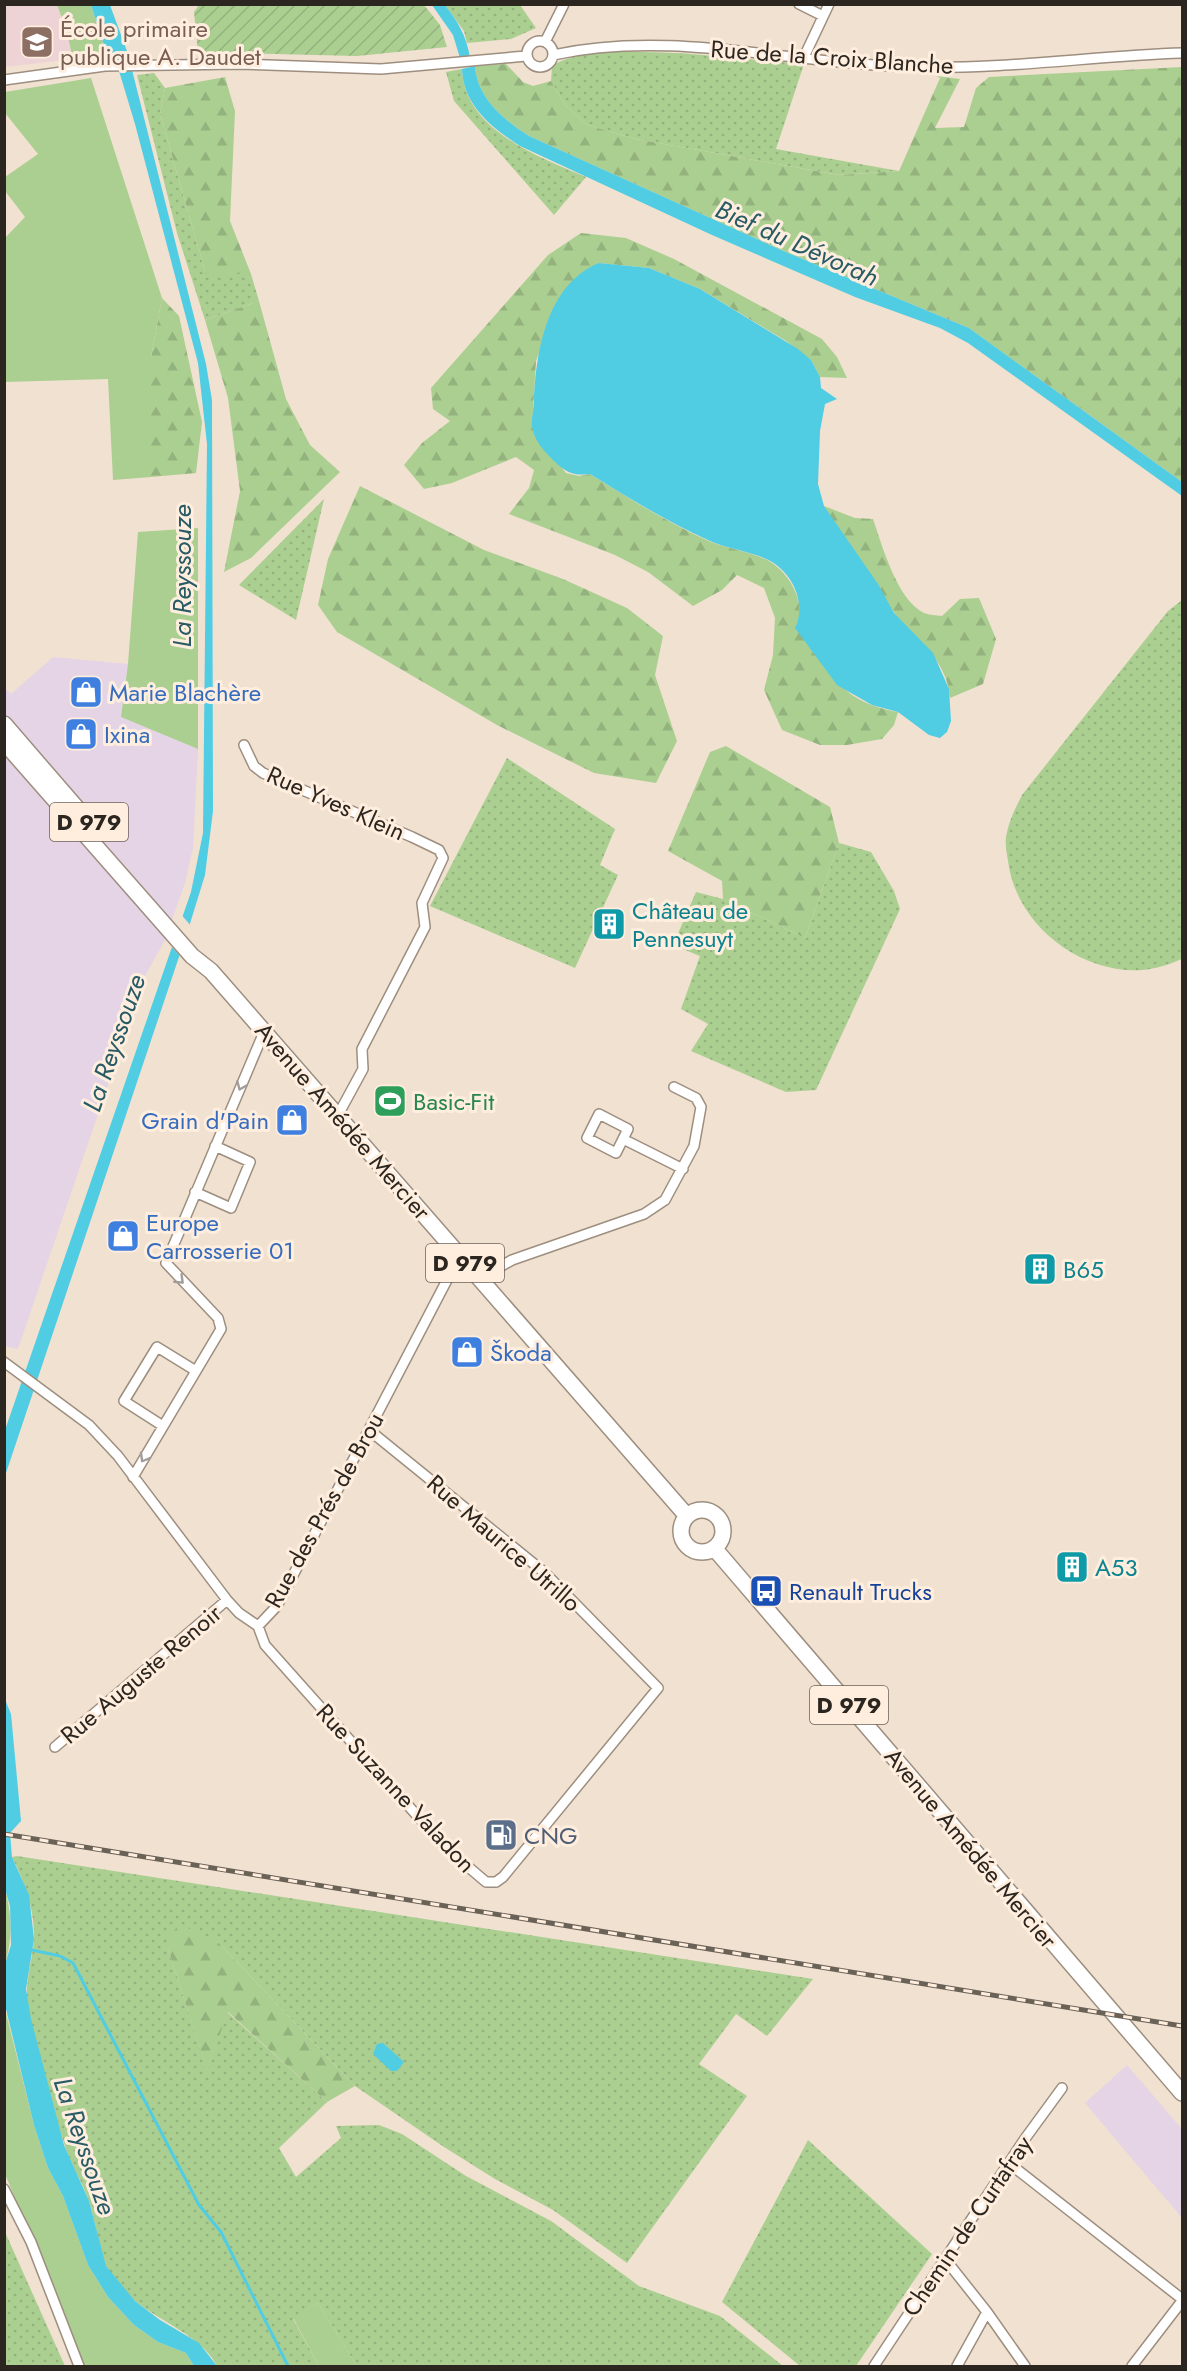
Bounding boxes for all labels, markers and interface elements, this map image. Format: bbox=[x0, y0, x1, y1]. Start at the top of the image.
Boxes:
place label: École primaire publique A. Daudet bbox=[60, 11, 261, 74]
school or university icon: École primaire publique A. Daudet bbox=[19, 24, 55, 60]
street label: Rue de la Croix Blanche bbox=[709, 31, 955, 83]
water label: Bief du Dévorah bbox=[709, 190, 885, 296]
water label: La Reyssouze bbox=[163, 505, 201, 647]
shop icon: Marie Blachère bbox=[68, 674, 104, 710]
place label: Marie Blachère bbox=[109, 675, 261, 710]
shop icon: Ixina bbox=[63, 716, 99, 752]
place label: Ixina bbox=[104, 717, 150, 752]
street label: Rue Yves Klein bbox=[261, 757, 411, 849]
road number: D 979 bbox=[50, 803, 128, 841]
place label: Château de Pennesuyt bbox=[632, 893, 748, 956]
building icon: Château de Pennesuyt bbox=[591, 906, 627, 942]
water label: La Reyssouze bbox=[73, 969, 155, 1117]
street label: Avenue Amédée Mercier bbox=[247, 1014, 440, 1228]
one-way arrow bbox=[236, 1079, 248, 1090]
sports icon: Basic-Fit bbox=[372, 1083, 408, 1119]
place label: Basic-Fit bbox=[413, 1084, 495, 1119]
shop icon: Grain d'Pain bbox=[274, 1102, 310, 1138]
place label: Grain d'Pain bbox=[141, 1103, 269, 1138]
place label: Europe Carrosserie 01 bbox=[146, 1205, 294, 1268]
shop icon: Europe Carrosserie 01 bbox=[105, 1218, 141, 1254]
road number: D 979 bbox=[426, 1244, 504, 1282]
building icon: B65 bbox=[1022, 1251, 1058, 1287]
place label: B65 bbox=[1063, 1252, 1104, 1287]
one-way arrow bbox=[173, 1273, 184, 1284]
shop icon: Škoda bbox=[449, 1334, 485, 1370]
place label: Škoda bbox=[490, 1335, 552, 1370]
street label: Rue des Prés de Brou bbox=[256, 1406, 392, 1614]
one-way arrow bbox=[140, 1452, 152, 1462]
street label: Rue Maurice Utrillo bbox=[419, 1466, 589, 1620]
building icon: A53 bbox=[1054, 1549, 1090, 1585]
place label: A53 bbox=[1095, 1550, 1137, 1585]
bus stop icon: Renault Trucks bbox=[748, 1573, 784, 1609]
place label: Renault Trucks bbox=[789, 1574, 932, 1609]
street label: Rue Auguste Renoir bbox=[53, 1596, 230, 1752]
road number: D 979 bbox=[810, 1686, 888, 1724]
street label: Rue Suzanne Valadon bbox=[308, 1696, 484, 1880]
street label: Avenue Amédée Mercier bbox=[876, 1740, 1066, 1957]
fuel station icon: CNG bbox=[483, 1817, 519, 1853]
place label: CNG bbox=[524, 1818, 578, 1853]
water label: La Reyssouze bbox=[44, 2072, 126, 2220]
street label: Chemin de Curtafray bbox=[893, 2128, 1041, 2323]

